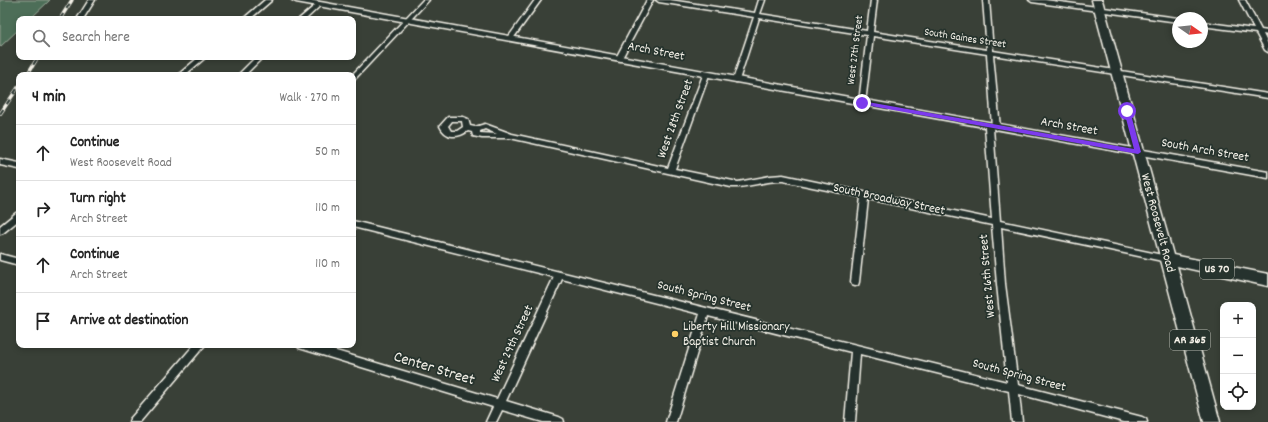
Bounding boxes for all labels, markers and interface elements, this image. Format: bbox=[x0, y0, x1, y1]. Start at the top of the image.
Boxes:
north arrow bbox=[1172, 12, 1208, 48]
street label: West 27th Street bbox=[844, 14, 868, 86]
search box bbox=[16, 16, 356, 60]
street label: South Gaines Street bbox=[923, 25, 1007, 53]
icon: search bbox=[30, 27, 52, 49]
text: Search here bbox=[62, 27, 130, 49]
street label: Arch Street bbox=[626, 37, 686, 67]
street label: West 28th Street bbox=[653, 77, 699, 161]
text: 4 min bbox=[32, 86, 66, 110]
text: Walk · 270 m bbox=[279, 89, 340, 108]
route end bbox=[853, 94, 871, 112]
route start bbox=[1118, 102, 1136, 120]
street label: Arch Street bbox=[1039, 113, 1099, 141]
text: Continue bbox=[70, 132, 119, 154]
street label: South Arch Street bbox=[1160, 134, 1250, 168]
icon: ahead bbox=[32, 142, 54, 164]
text: 50 m bbox=[315, 143, 340, 162]
text: West Roosevelt Road bbox=[70, 154, 172, 173]
street label: West Roosevelt Road bbox=[1135, 171, 1179, 275]
street label: South Broadway Street bbox=[831, 179, 947, 221]
text: Turn right bbox=[70, 188, 126, 210]
icon: right bbox=[32, 198, 54, 220]
text: 110 m bbox=[315, 199, 340, 218]
text: Arch Street bbox=[70, 210, 128, 229]
street label: West 26th Street bbox=[975, 233, 1001, 319]
text: Continue bbox=[70, 244, 119, 266]
icon: ahead bbox=[32, 254, 54, 276]
text: 110 m bbox=[315, 255, 340, 274]
road number: US 70 bbox=[1200, 259, 1234, 279]
text: Arch Street bbox=[70, 266, 128, 285]
street label: South Spring Street bbox=[655, 276, 753, 318]
street label: West 29th Street bbox=[487, 302, 539, 386]
map controls bbox=[1220, 302, 1256, 410]
button: + bbox=[1220, 302, 1256, 338]
icon: arrive bbox=[32, 310, 54, 332]
text: Arrive at destination bbox=[70, 310, 188, 332]
place label: Liberty Hill Missionary Baptist Church bbox=[683, 318, 790, 352]
marker: Liberty Hill Missionary Baptist Church bbox=[670, 329, 680, 339]
road number: AR 365 bbox=[1170, 330, 1210, 350]
button: − bbox=[1220, 338, 1256, 374]
street label: Center Street bbox=[391, 346, 478, 392]
street label: South Spring Street bbox=[970, 354, 1068, 398]
button: locate bbox=[1220, 374, 1256, 410]

